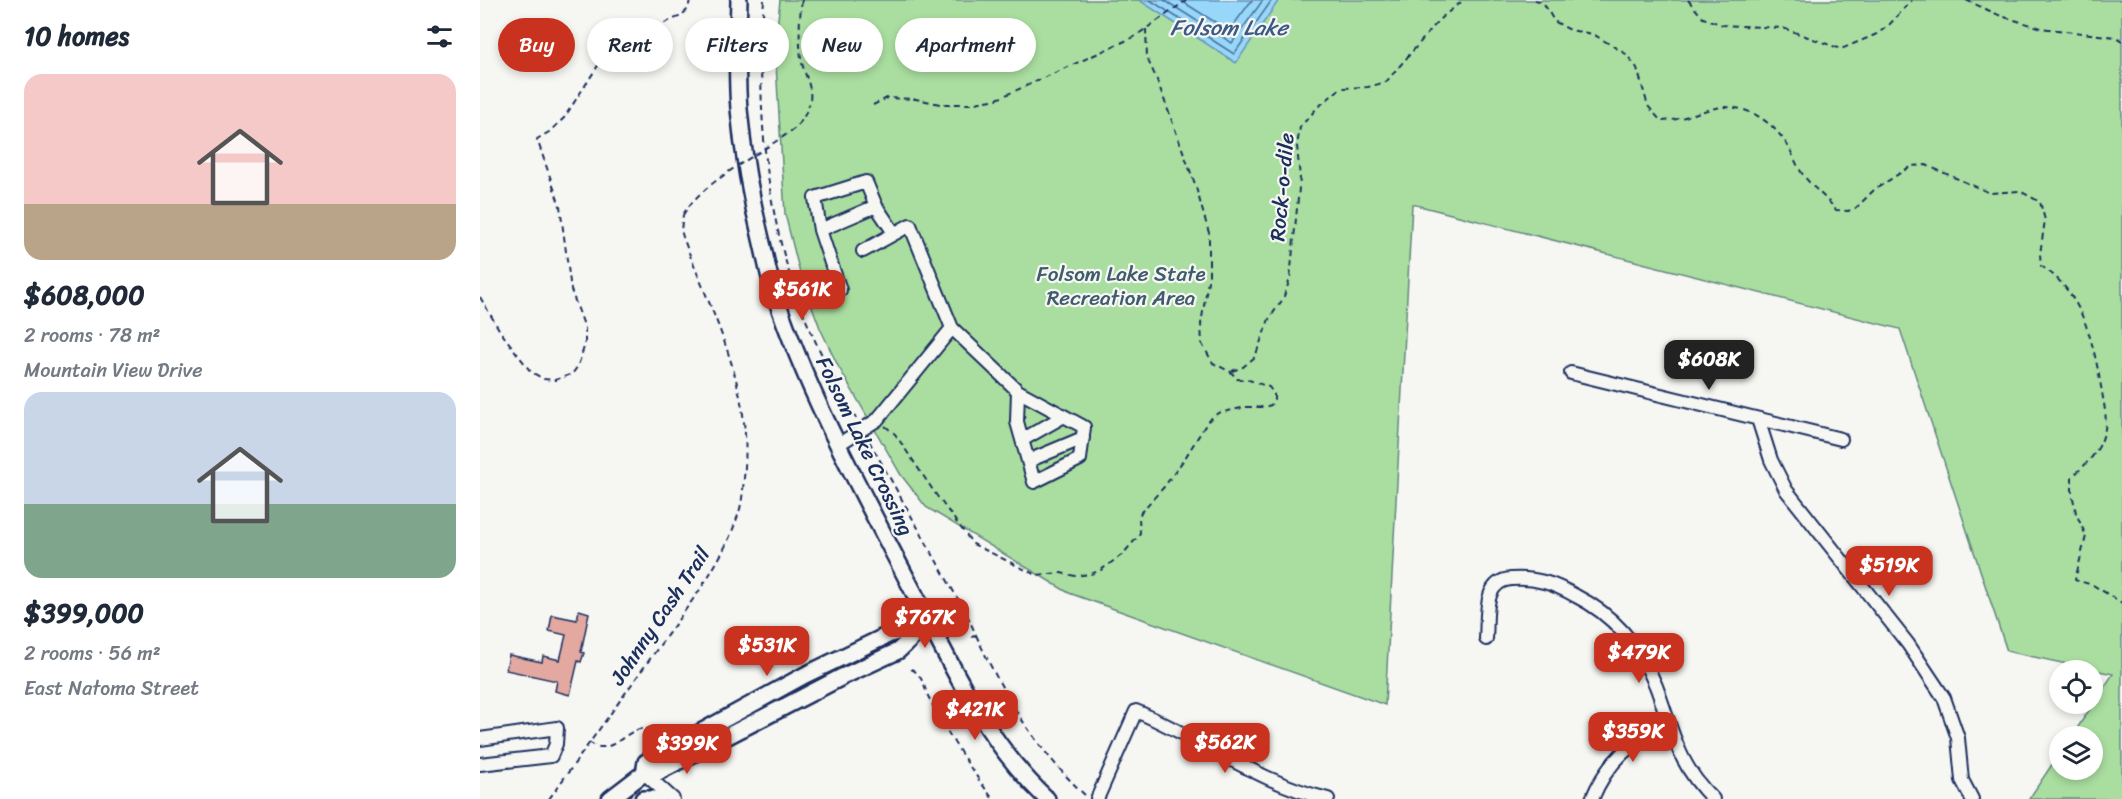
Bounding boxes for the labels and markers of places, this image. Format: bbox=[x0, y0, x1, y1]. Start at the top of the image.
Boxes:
pin: $561K bbox=[760, 270, 844, 321]
pin: $608K bbox=[1667, 340, 1751, 391]
pin: $519K bbox=[1847, 546, 1931, 597]
pin: $767K bbox=[883, 598, 967, 649]
pin: $531K bbox=[725, 626, 809, 677]
pin: $479K bbox=[1597, 633, 1681, 684]
pin: $421K bbox=[933, 690, 1017, 741]
pin: $359K bbox=[1591, 712, 1675, 763]
pin: $562K bbox=[1183, 723, 1267, 774]
pin: $399K bbox=[645, 724, 729, 775]

